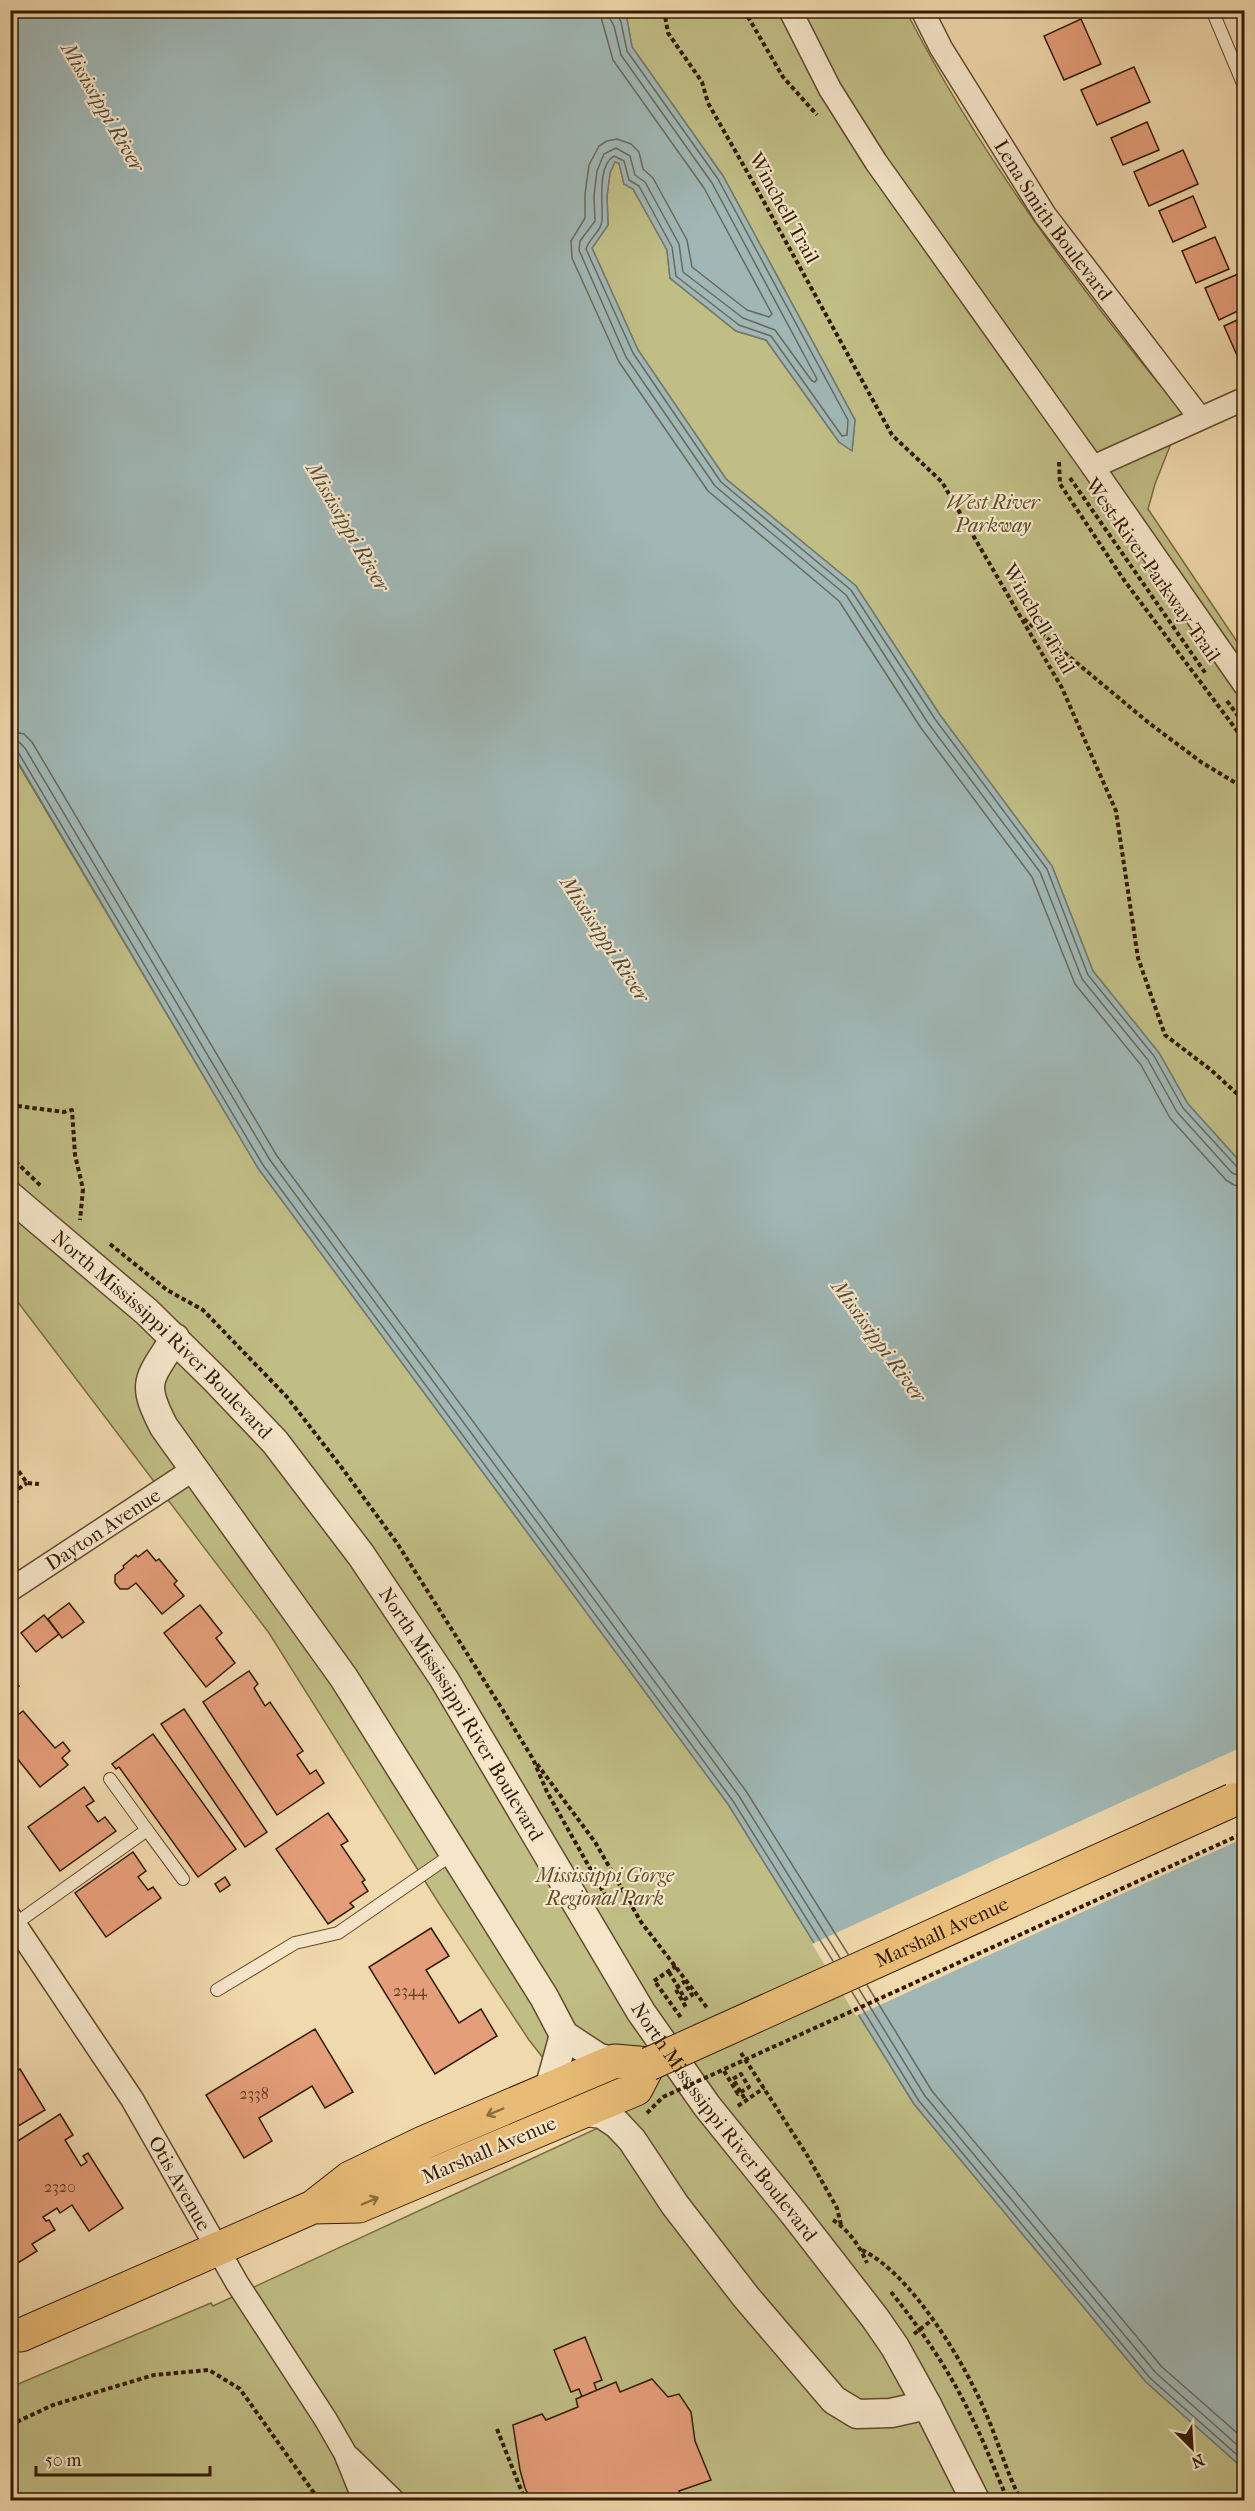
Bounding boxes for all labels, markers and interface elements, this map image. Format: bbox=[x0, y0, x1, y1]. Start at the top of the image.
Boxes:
water label: Mississippi River bbox=[55, 37, 150, 177]
street label: Lena Smith Boulevard bbox=[990, 136, 1118, 305]
street label: Winchell Trail bbox=[744, 148, 824, 268]
water label: Mississippi River bbox=[300, 457, 395, 597]
street label: West River Parkway Trail bbox=[1080, 473, 1225, 667]
park label: West River Parkway bbox=[946, 491, 1042, 537]
street label: Winchell Trail bbox=[998, 559, 1080, 679]
water label: Mississippi River bbox=[554, 870, 655, 1008]
street label: North Mississippi River Boulevard bbox=[48, 1225, 278, 1444]
water label: Mississippi River bbox=[826, 1274, 932, 1408]
street label: Dayton Avenue bbox=[41, 1483, 164, 1575]
street label: North Mississippi River Boulevard bbox=[374, 1583, 549, 1846]
park label: Mississippi Gorge Regional Park bbox=[534, 1864, 675, 1910]
street label: Marshall Avenue bbox=[871, 1892, 1012, 1972]
house number: 2344 bbox=[393, 1981, 427, 2000]
street label: North Mississippi River Boulevard bbox=[627, 1998, 823, 2246]
house number: 2338 bbox=[239, 2084, 269, 2103]
one-way arrow bbox=[487, 2107, 505, 2118]
street label: Marshall Avenue bbox=[418, 2111, 560, 2189]
street label: Otis Avenue bbox=[144, 2132, 216, 2235]
house number: 2320 bbox=[44, 2177, 76, 2196]
one-way arrow bbox=[361, 2195, 379, 2206]
north arrow bbox=[1162, 2418, 1222, 2478]
scale bar bbox=[36, 2439, 210, 2477]
text: 50 m bbox=[45, 2450, 82, 2471]
text: N bbox=[1188, 2450, 1207, 2473]

